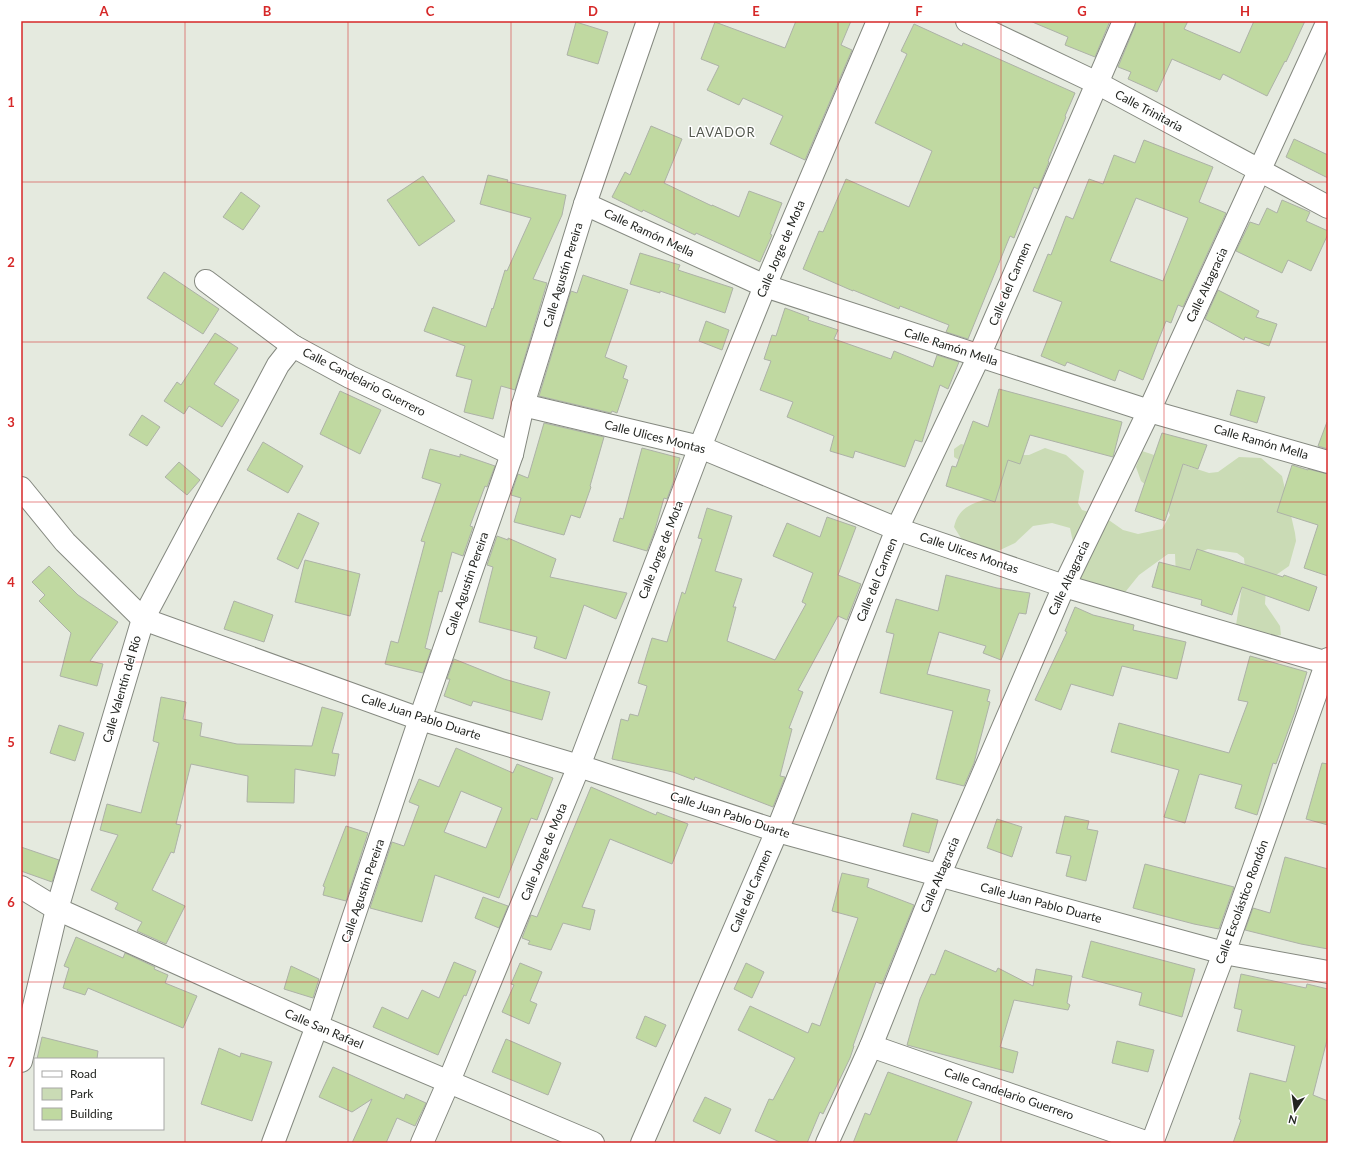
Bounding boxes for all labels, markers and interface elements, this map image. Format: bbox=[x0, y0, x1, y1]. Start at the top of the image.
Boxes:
text: A bbox=[98, 3, 109, 19]
text: B bbox=[263, 3, 272, 19]
text: C bbox=[426, 3, 435, 19]
text: D bbox=[588, 3, 598, 19]
text: E bbox=[752, 3, 760, 19]
text: F bbox=[915, 3, 923, 19]
text: G bbox=[1077, 3, 1087, 19]
text: H bbox=[1240, 3, 1250, 19]
street label: Calle Trinitaria bbox=[1113, 86, 1186, 135]
text: 1 bbox=[7, 94, 15, 110]
district label: LAVADOR bbox=[688, 124, 756, 140]
street label: Calle Jorge de Mota bbox=[753, 198, 808, 300]
street label: Calle Ramón Mella bbox=[602, 205, 697, 260]
street label: Calle Agustín Pereira bbox=[539, 221, 586, 329]
street label: Calle del Carmen bbox=[985, 240, 1034, 328]
street label: Calle Altagracia bbox=[1183, 245, 1230, 325]
text: 2 bbox=[7, 254, 15, 270]
street label: Calle Ramón Mella bbox=[902, 324, 1000, 369]
street label: Calle Candelario Guerrero bbox=[300, 344, 428, 419]
text: 3 bbox=[7, 414, 15, 430]
street label: Calle Ulices Montas bbox=[603, 417, 707, 456]
street label: Calle Ramón Mella bbox=[1212, 421, 1310, 462]
street label: Calle Jorge de Mota bbox=[635, 498, 686, 601]
street label: Calle Ulices Montas bbox=[918, 529, 1021, 576]
street label: Calle Agustín Pereira bbox=[442, 530, 491, 638]
street label: Calle del Carmen bbox=[853, 536, 900, 624]
street label: Calle Altagracia bbox=[1045, 538, 1092, 618]
text: 4 bbox=[7, 574, 15, 590]
street label: Calle Valentín del Río bbox=[99, 633, 144, 744]
street label: Calle Juan Pablo Duarte bbox=[359, 690, 483, 743]
text: 5 bbox=[7, 734, 15, 750]
street label: Calle Juan Pablo Duarte bbox=[668, 788, 792, 841]
street label: Calle Jorge de Mota bbox=[517, 801, 570, 903]
street label: Calle Altagracia bbox=[917, 835, 962, 915]
street label: Calle Agustín Pereira bbox=[338, 837, 387, 945]
street label: Calle Escolástico Rondón bbox=[1212, 838, 1271, 966]
street label: Calle del Carmen bbox=[726, 847, 775, 935]
street label: Calle Juan Pablo Duarte bbox=[979, 879, 1103, 926]
text: 6 bbox=[7, 894, 15, 910]
street label: Calle San Rafael bbox=[283, 1005, 366, 1052]
text: 7 bbox=[7, 1054, 15, 1070]
legend bbox=[34, 1058, 164, 1130]
street label: Calle Candelario Guerrero bbox=[942, 1064, 1076, 1123]
text: Road bbox=[70, 1066, 97, 1081]
text: Park bbox=[70, 1086, 94, 1101]
north arrow bbox=[1275, 1090, 1315, 1130]
text: Building bbox=[70, 1106, 113, 1121]
text: N bbox=[1287, 1113, 1298, 1128]

